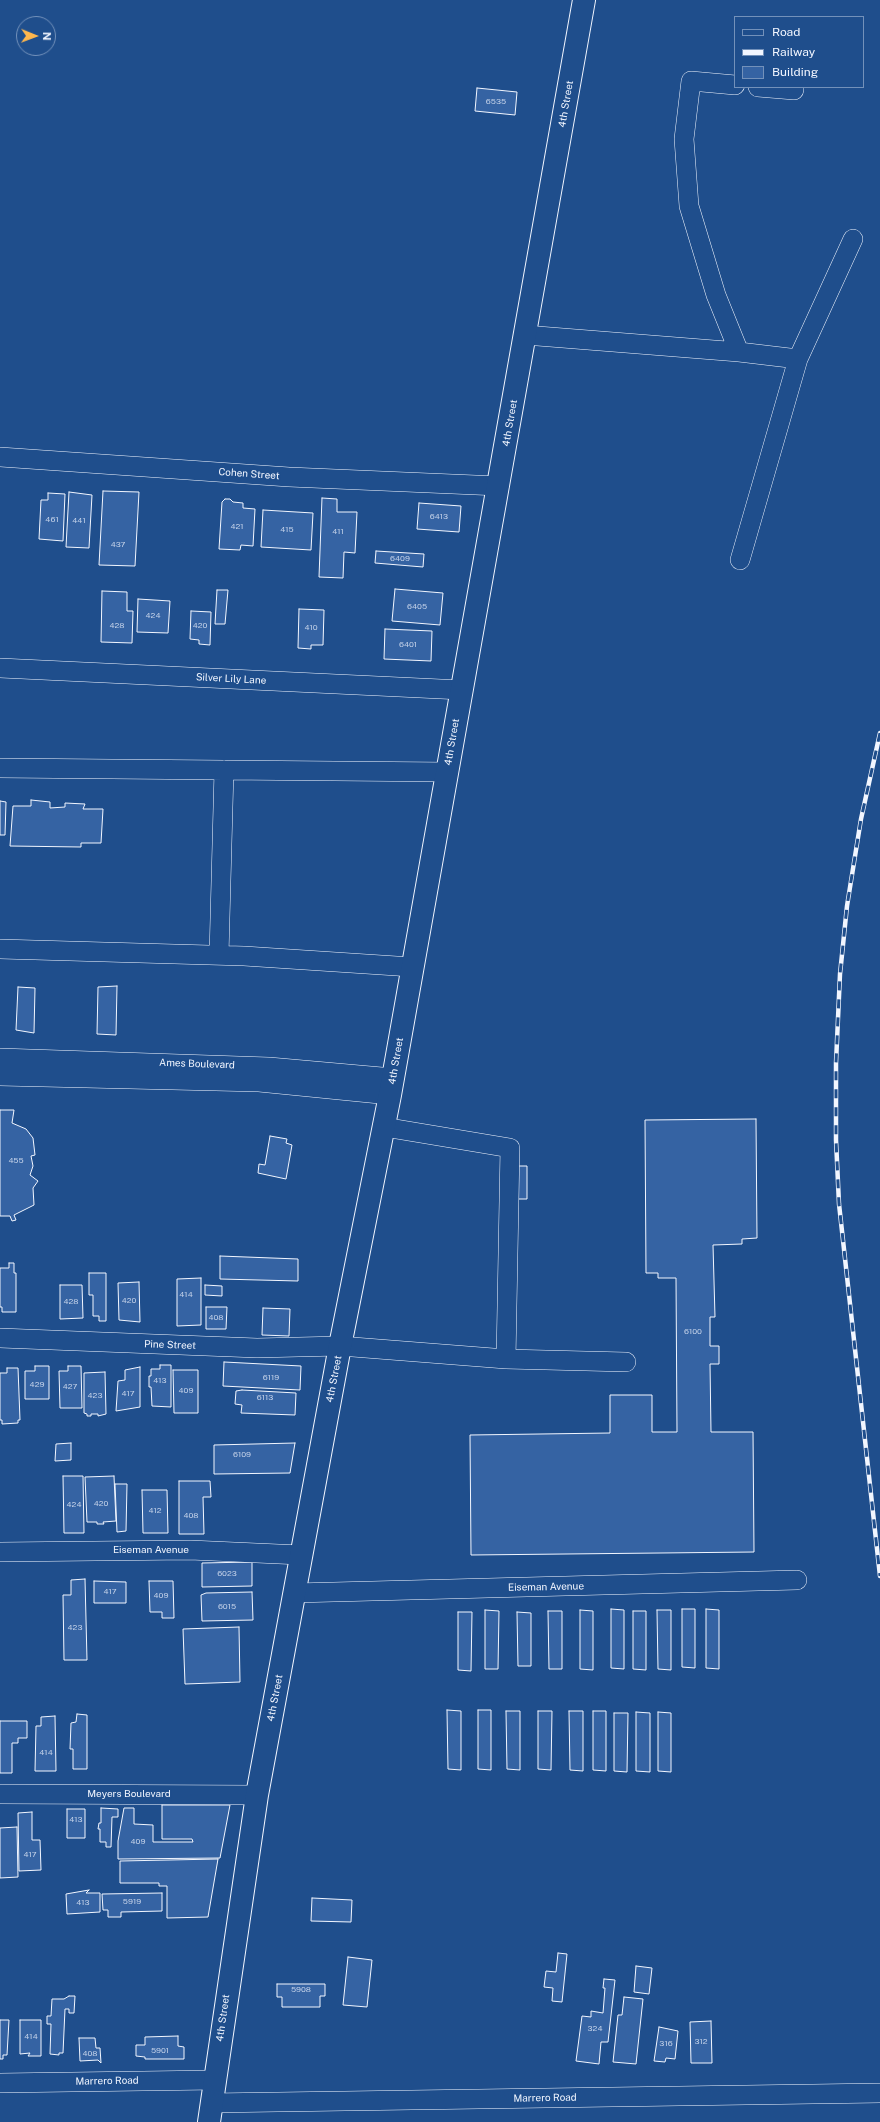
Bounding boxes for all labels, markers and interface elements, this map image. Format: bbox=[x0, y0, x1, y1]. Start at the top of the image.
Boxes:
north arrow bbox=[16, 16, 56, 56]
legend bbox=[734, 16, 864, 88]
text: Road bbox=[772, 25, 800, 39]
text: N bbox=[41, 32, 53, 41]
text: Railway bbox=[772, 45, 815, 59]
text: Building bbox=[772, 65, 818, 79]
street label: 4th Street bbox=[556, 80, 576, 128]
house number: 6535 bbox=[486, 97, 506, 107]
street label: 4th Street bbox=[500, 399, 520, 447]
street label: Cohen Street bbox=[218, 466, 280, 482]
house number: 6413 bbox=[430, 512, 448, 522]
house number: 461 bbox=[45, 515, 59, 525]
house number: 441 bbox=[72, 516, 86, 526]
house number: 421 bbox=[230, 522, 244, 532]
house number: 415 bbox=[280, 525, 294, 535]
house number: 411 bbox=[332, 527, 344, 537]
house number: 437 bbox=[111, 540, 125, 550]
house number: 6409 bbox=[390, 554, 410, 564]
house number: 6405 bbox=[407, 602, 427, 612]
house number: 424 bbox=[146, 611, 160, 621]
house number: 428 bbox=[110, 621, 124, 631]
house number: 420 bbox=[193, 621, 207, 631]
house number: 410 bbox=[304, 623, 318, 633]
house number: 6401 bbox=[399, 640, 417, 650]
street label: Silver Lily Lane bbox=[195, 671, 267, 687]
street label: 4th Street bbox=[442, 718, 462, 766]
street label: 4th Street bbox=[386, 1037, 406, 1085]
street label: Ames Boulevard bbox=[159, 1057, 235, 1071]
house number: 455 bbox=[8, 1156, 24, 1166]
house number: 414 bbox=[179, 1290, 193, 1300]
house number: 420 bbox=[122, 1296, 136, 1306]
house number: 428 bbox=[64, 1297, 78, 1307]
house number: 408 bbox=[208, 1313, 224, 1323]
house number: 6100 bbox=[684, 1327, 702, 1337]
street label: Pine Street bbox=[144, 1338, 196, 1352]
street label: 4th Street bbox=[324, 1355, 344, 1403]
house number: 6119 bbox=[263, 1373, 279, 1383]
house number: 413 bbox=[153, 1376, 167, 1386]
house number: 429 bbox=[30, 1380, 44, 1390]
house number: 427 bbox=[63, 1382, 77, 1392]
house number: 409 bbox=[179, 1386, 193, 1396]
house number: 417 bbox=[121, 1389, 135, 1399]
house number: 423 bbox=[88, 1391, 102, 1401]
house number: 6113 bbox=[257, 1393, 273, 1403]
house number: 6109 bbox=[233, 1450, 251, 1460]
house number: 420 bbox=[94, 1499, 108, 1509]
house number: 424 bbox=[67, 1500, 81, 1510]
house number: 412 bbox=[148, 1506, 162, 1516]
house number: 408 bbox=[183, 1511, 199, 1521]
street label: Eiseman Avenue bbox=[113, 1544, 189, 1556]
house number: 6023 bbox=[217, 1569, 237, 1579]
street label: Eiseman Avenue bbox=[508, 1580, 584, 1594]
house number: 417 bbox=[103, 1587, 117, 1597]
house number: 409 bbox=[154, 1591, 168, 1601]
house number: 6015 bbox=[218, 1602, 236, 1612]
house number: 423 bbox=[68, 1623, 82, 1633]
street label: 4th Street bbox=[265, 1674, 285, 1722]
house number: 414 bbox=[39, 1748, 53, 1758]
street label: Meyers Boulevard bbox=[87, 1788, 171, 1800]
house number: 413 bbox=[69, 1815, 83, 1825]
house number: 409 bbox=[131, 1837, 145, 1847]
house number: 417 bbox=[23, 1850, 37, 1860]
house number: 5919 bbox=[123, 1897, 141, 1907]
house number: 413 bbox=[76, 1898, 90, 1908]
house number: 5908 bbox=[291, 1985, 311, 1995]
street label: 4th Street bbox=[214, 1994, 232, 2042]
house number: 324 bbox=[588, 2024, 602, 2034]
house number: 414 bbox=[24, 2032, 38, 2042]
house number: 312 bbox=[694, 2037, 708, 2047]
house number: 316 bbox=[659, 2039, 673, 2049]
house number: 5901 bbox=[151, 2046, 169, 2056]
house number: 408 bbox=[82, 2049, 98, 2059]
street label: Marrero Road bbox=[75, 2074, 139, 2088]
street label: Marrero Road bbox=[513, 2091, 577, 2105]

